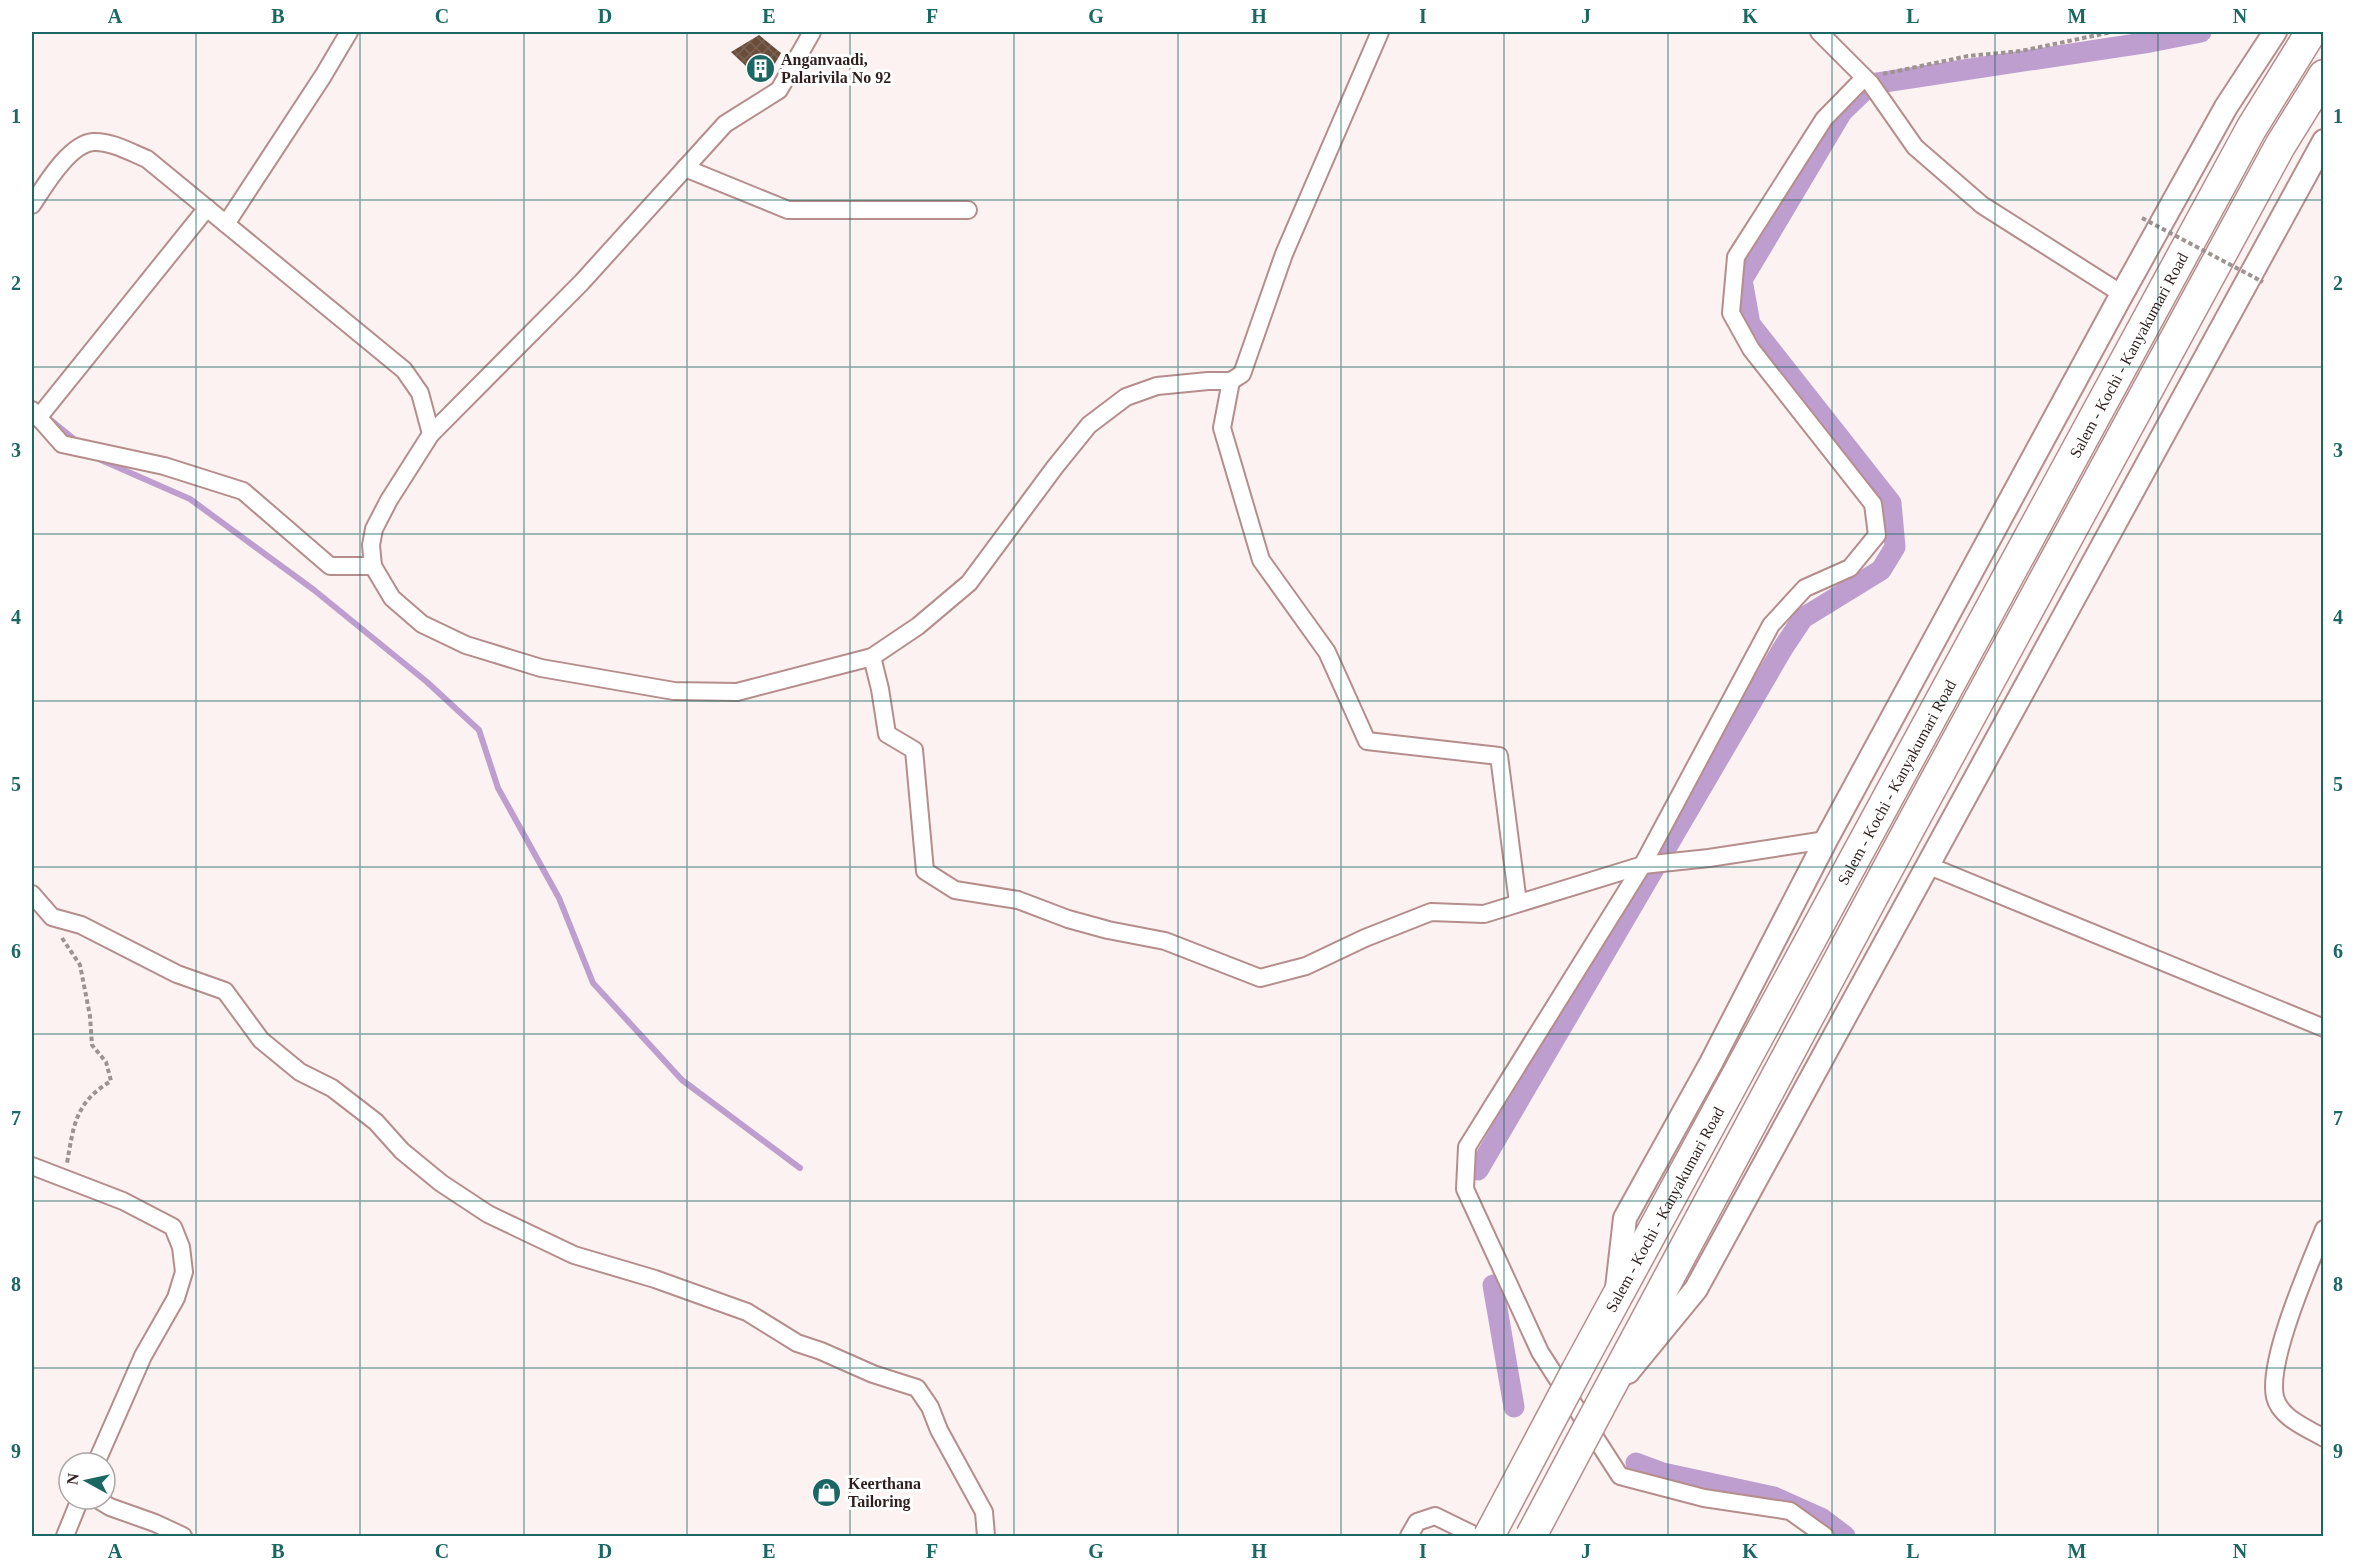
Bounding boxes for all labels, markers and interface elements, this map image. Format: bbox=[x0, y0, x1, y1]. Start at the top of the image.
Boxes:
text: A bbox=[108, 5, 123, 27]
text: B bbox=[271, 5, 285, 27]
text: C bbox=[435, 5, 449, 27]
text: D bbox=[598, 5, 612, 27]
text: E bbox=[762, 5, 776, 27]
text: F bbox=[926, 5, 938, 27]
text: G bbox=[1088, 5, 1104, 27]
text: H bbox=[1251, 5, 1267, 27]
text: I bbox=[1419, 5, 1427, 27]
text: J bbox=[1581, 5, 1591, 27]
text: K bbox=[1742, 5, 1758, 27]
text: L bbox=[1906, 5, 1920, 27]
text: M bbox=[2068, 5, 2087, 27]
text: N bbox=[2233, 5, 2248, 27]
place label: Anganvaadi, Palarivila No 92 bbox=[781, 51, 891, 86]
building icon: Anganvaadi, Palarivila No 92 bbox=[744, 52, 776, 84]
text: 1 bbox=[11, 105, 21, 127]
text: 1 bbox=[2333, 105, 2343, 127]
street label: Salem - Kochi - Kanyakumari Road bbox=[2066, 250, 2191, 460]
text: 2 bbox=[11, 272, 21, 294]
text: 2 bbox=[2333, 272, 2343, 294]
text: 3 bbox=[11, 439, 21, 461]
text: 3 bbox=[2333, 439, 2343, 461]
text: 4 bbox=[11, 606, 21, 628]
text: 4 bbox=[2333, 606, 2343, 628]
street label: Salem - Kochi - Kanyakumari Road bbox=[1834, 677, 1959, 888]
text: 5 bbox=[11, 773, 21, 795]
text: 5 bbox=[2333, 773, 2343, 795]
text: 6 bbox=[11, 940, 21, 962]
text: 6 bbox=[2333, 940, 2343, 962]
street label: Salem - Kochi - Kanyakumari Road bbox=[1602, 1104, 1727, 1315]
text: 7 bbox=[11, 1107, 21, 1129]
text: 7 bbox=[2333, 1107, 2343, 1129]
text: 8 bbox=[11, 1273, 21, 1295]
text: 8 bbox=[2333, 1273, 2343, 1295]
text: 9 bbox=[11, 1440, 21, 1462]
text: 9 bbox=[2333, 1440, 2343, 1462]
north arrow bbox=[57, 1451, 117, 1511]
text: N bbox=[63, 1472, 82, 1486]
place label: Keerthana Tailoring bbox=[848, 1475, 921, 1511]
shop icon: Keerthana Tailoring bbox=[811, 1476, 843, 1508]
text: A bbox=[108, 1540, 123, 1562]
text: B bbox=[271, 1540, 285, 1562]
text: C bbox=[435, 1540, 449, 1562]
text: D bbox=[598, 1540, 612, 1562]
text: E bbox=[762, 1540, 776, 1562]
text: F bbox=[926, 1540, 938, 1562]
text: G bbox=[1088, 1540, 1104, 1562]
text: H bbox=[1251, 1540, 1267, 1562]
text: I bbox=[1419, 1540, 1427, 1562]
text: J bbox=[1581, 1540, 1591, 1562]
text: K bbox=[1742, 1540, 1758, 1562]
text: L bbox=[1906, 1540, 1920, 1562]
text: M bbox=[2068, 1540, 2087, 1562]
text: N bbox=[2233, 1540, 2248, 1562]

